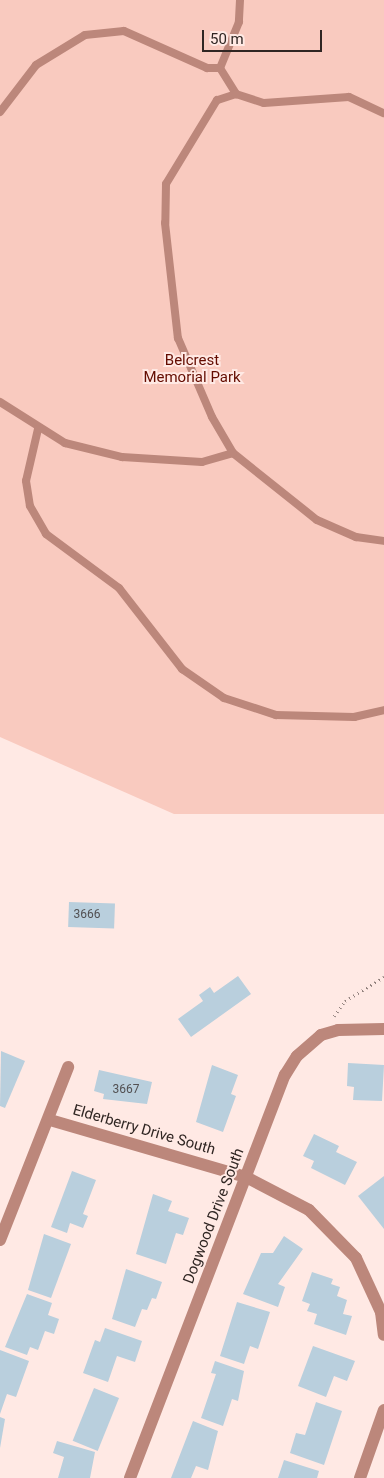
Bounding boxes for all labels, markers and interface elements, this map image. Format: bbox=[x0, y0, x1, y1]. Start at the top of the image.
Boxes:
scale bar bbox=[204, 20, 324, 52]
text: 50 m bbox=[210, 30, 244, 48]
park label: Belcrest Memorial Park bbox=[143, 351, 241, 386]
house number: 3666 bbox=[74, 908, 100, 922]
house number: 3667 bbox=[113, 1083, 139, 1097]
street label: Elderberry Drive South bbox=[71, 1101, 217, 1159]
street label: Dogwood Drive South bbox=[180, 1146, 248, 1286]

